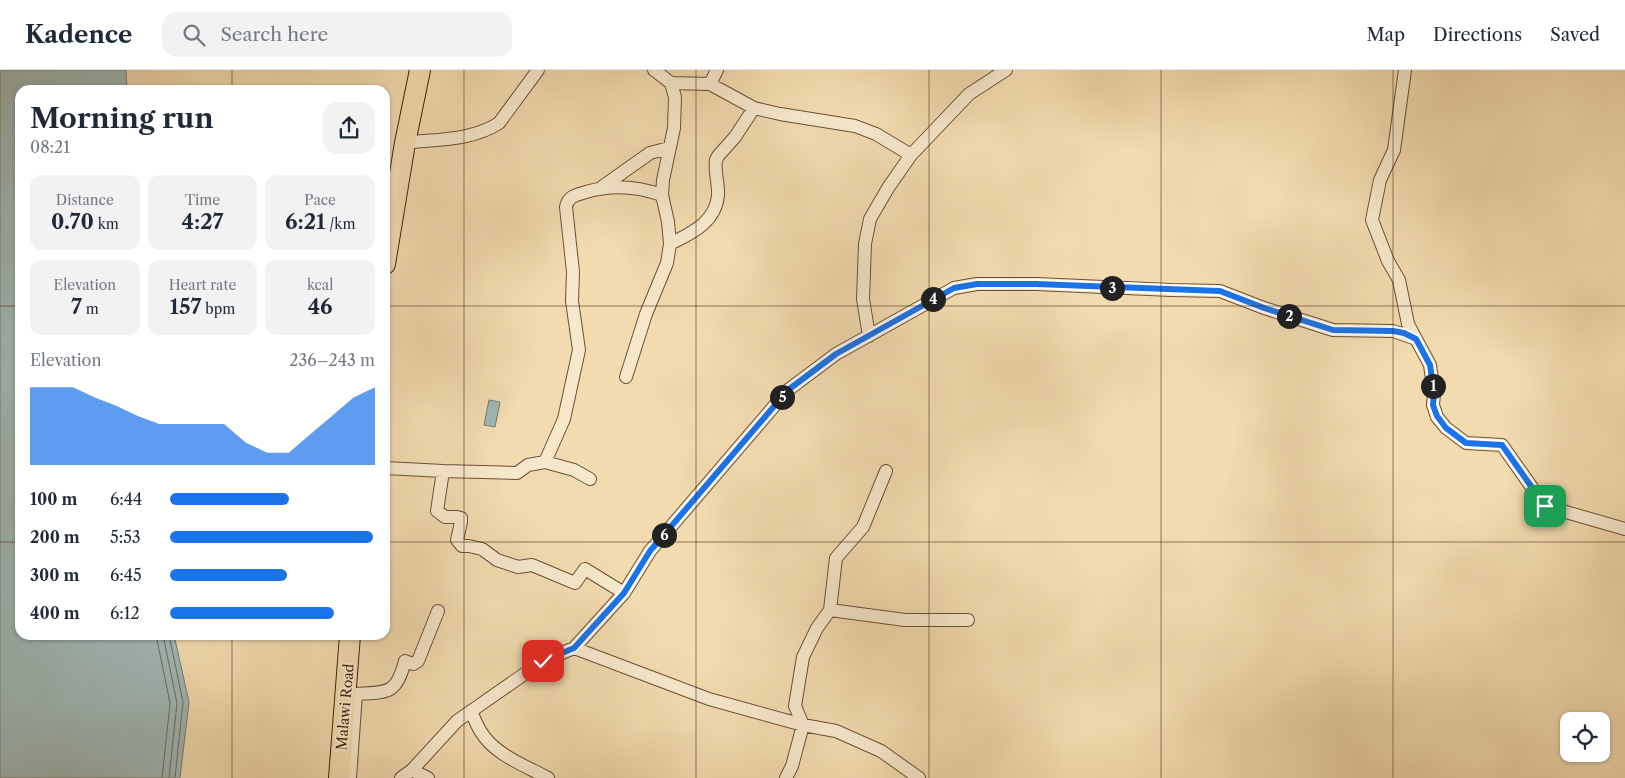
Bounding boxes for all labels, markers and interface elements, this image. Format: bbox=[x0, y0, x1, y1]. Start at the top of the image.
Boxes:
search box bbox=[162, 12, 512, 57]
text: Kadence bbox=[25, 20, 132, 49]
icon: search bbox=[180, 21, 208, 49]
text: Search here bbox=[220, 23, 328, 46]
text: Map bbox=[1366, 24, 1405, 46]
text: Directions bbox=[1433, 24, 1522, 46]
text: Saved bbox=[1550, 24, 1600, 46]
text: Morning run bbox=[30, 101, 214, 135]
button: share bbox=[323, 102, 375, 154]
text: 08:21 bbox=[30, 137, 70, 157]
text: Distance bbox=[56, 191, 114, 209]
text: Time bbox=[185, 191, 220, 209]
text: Pace bbox=[304, 191, 336, 209]
text: 0.70 bbox=[51, 209, 94, 234]
text: 4:27 bbox=[181, 209, 224, 234]
text: 6:21 bbox=[285, 209, 326, 234]
text: km bbox=[94, 215, 119, 233]
text: /km bbox=[326, 215, 355, 233]
text: Elevation bbox=[54, 276, 116, 294]
text: Heart rate bbox=[169, 276, 236, 294]
text: kcal bbox=[307, 276, 333, 294]
pin: 3 bbox=[1100, 276, 1124, 300]
text: 3 bbox=[1109, 279, 1116, 297]
pin: 4 bbox=[920, 286, 946, 312]
text: 4 bbox=[929, 290, 938, 308]
text: 7 bbox=[71, 294, 82, 319]
text: 157 bbox=[170, 294, 202, 319]
text: 46 bbox=[308, 294, 333, 319]
text: m bbox=[82, 300, 99, 318]
text: bpm bbox=[202, 300, 235, 318]
pin: 2 bbox=[1276, 304, 1302, 328]
text: 2 bbox=[1285, 307, 1294, 325]
text: Elevation bbox=[30, 350, 101, 370]
text: 236–243 m bbox=[289, 350, 375, 370]
pin: 1 bbox=[1420, 374, 1446, 398]
text: 1 bbox=[1430, 377, 1437, 395]
pin: 5 bbox=[770, 384, 794, 410]
text: 5 bbox=[779, 388, 786, 406]
pin bbox=[1524, 485, 1566, 527]
text: 100 m bbox=[30, 489, 77, 509]
text: 6:44 bbox=[110, 489, 142, 509]
icon: arrive bbox=[1531, 492, 1559, 520]
pin: 6 bbox=[652, 522, 676, 548]
text: 6 bbox=[660, 526, 669, 544]
text: 200 m bbox=[30, 527, 80, 547]
text: 5:53 bbox=[110, 527, 141, 547]
text: 300 m bbox=[30, 565, 79, 585]
text: 6:45 bbox=[110, 565, 142, 585]
text: 400 m bbox=[30, 603, 80, 623]
text: 6:12 bbox=[110, 603, 140, 623]
pin bbox=[522, 640, 564, 682]
icon: check bbox=[529, 647, 557, 675]
street label: Malawi Road bbox=[332, 663, 358, 751]
map controls bbox=[1560, 712, 1610, 762]
button: locate bbox=[1560, 712, 1610, 762]

